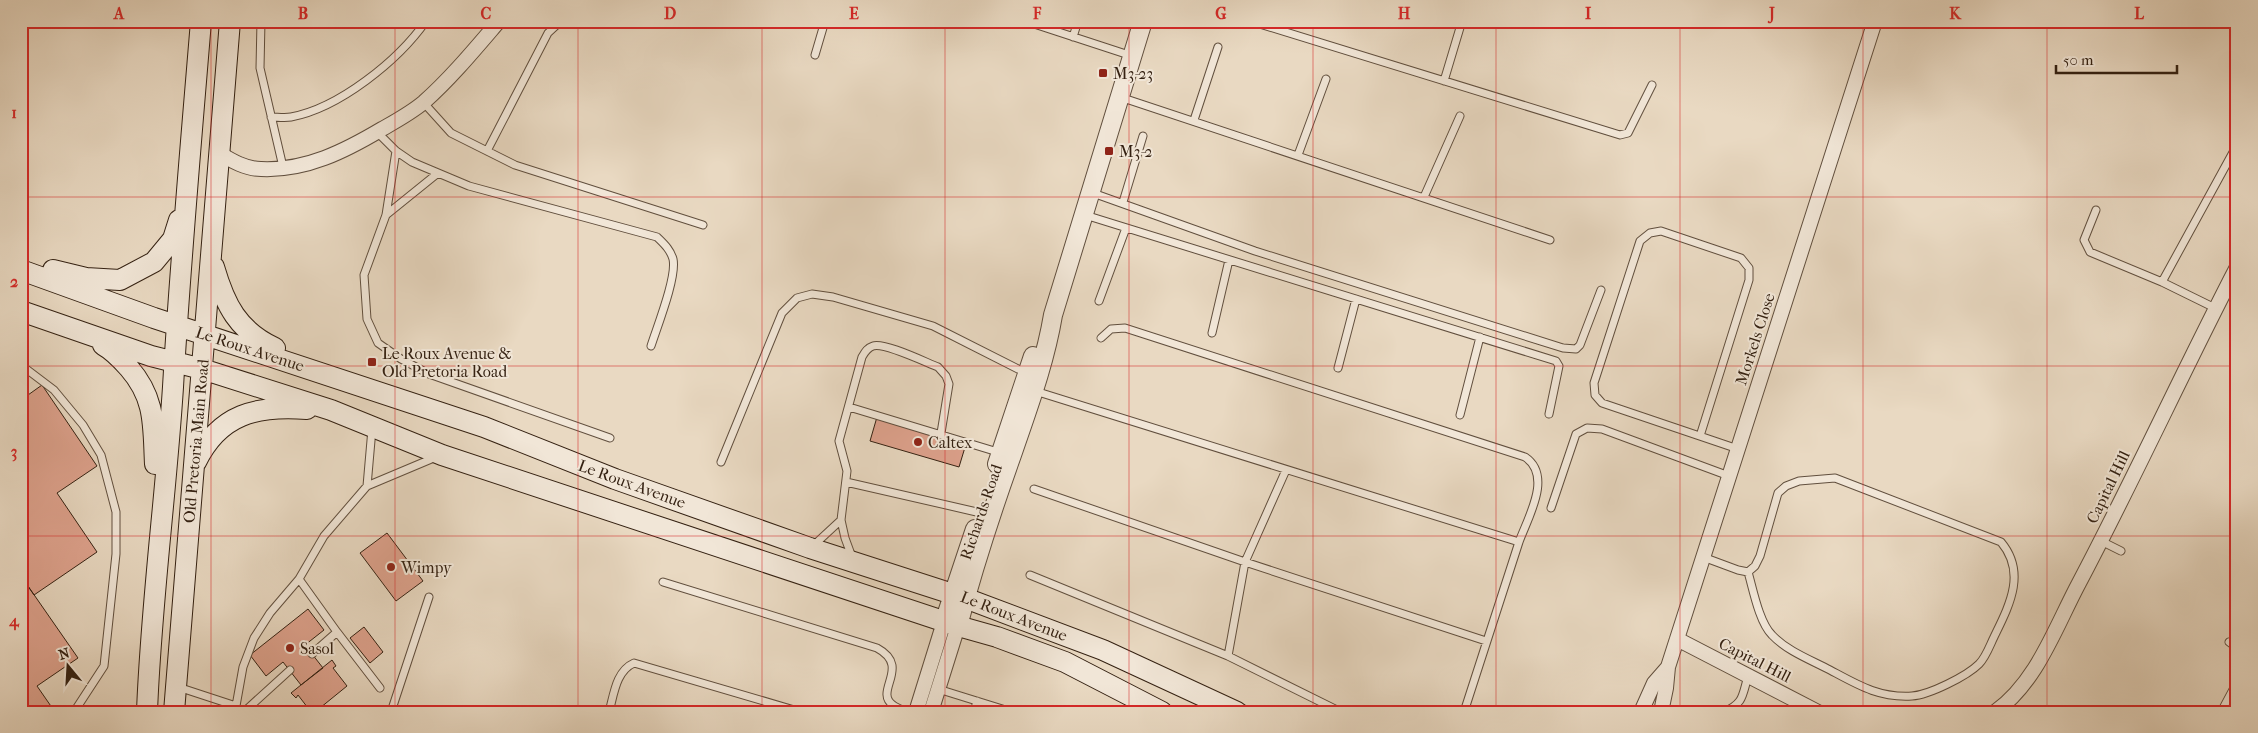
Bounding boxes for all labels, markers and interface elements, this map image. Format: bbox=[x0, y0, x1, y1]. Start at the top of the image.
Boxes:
text: A bbox=[113, 4, 125, 23]
text: B bbox=[298, 4, 308, 23]
text: C bbox=[481, 4, 492, 23]
text: D bbox=[664, 4, 676, 23]
text: E bbox=[849, 4, 859, 23]
text: F bbox=[1032, 4, 1042, 23]
text: G bbox=[1215, 4, 1227, 23]
text: H bbox=[1398, 4, 1411, 23]
text: I bbox=[1585, 4, 1592, 23]
text: J bbox=[1767, 4, 1775, 24]
text: K bbox=[1949, 4, 1962, 23]
text: L bbox=[2134, 4, 2144, 23]
scale bar bbox=[2056, 42, 2177, 74]
text: 50 m bbox=[2063, 51, 2094, 69]
place label: M3-23 bbox=[1113, 64, 1153, 83]
marker: M3-23 bbox=[1097, 67, 1109, 79]
text: 1 bbox=[11, 103, 17, 122]
place label: M3-2 bbox=[1119, 142, 1153, 161]
marker: M3-2 bbox=[1103, 145, 1115, 157]
text: 2 bbox=[10, 272, 18, 291]
street label: Morkels Close bbox=[1731, 290, 1779, 387]
street label: Le Roux Avenue bbox=[193, 323, 307, 376]
place label: Le Roux Avenue & Old Pretoria Road bbox=[382, 344, 511, 381]
marker: Le Roux Avenue & Old Pretoria Road bbox=[366, 356, 378, 368]
street label: Old Pretoria Main Road bbox=[179, 358, 213, 524]
place label: Caltex bbox=[928, 433, 973, 452]
marker: Caltex bbox=[912, 436, 924, 448]
text: 3 bbox=[11, 442, 17, 462]
street label: Capital Hill bbox=[2082, 447, 2134, 526]
street label: Le Roux Avenue bbox=[576, 456, 688, 512]
street label: Richards Road bbox=[956, 461, 1006, 562]
place label: Wimpy bbox=[400, 558, 452, 577]
marker: Wimpy bbox=[385, 561, 397, 573]
street label: Le Roux Avenue bbox=[958, 587, 1070, 645]
text: 4 bbox=[8, 611, 20, 631]
street label: Capital Hill bbox=[1716, 634, 1795, 687]
place label: Sasol bbox=[300, 639, 335, 658]
north arrow bbox=[42, 640, 92, 690]
marker: Sasol bbox=[284, 642, 296, 654]
text: N bbox=[56, 644, 72, 664]

